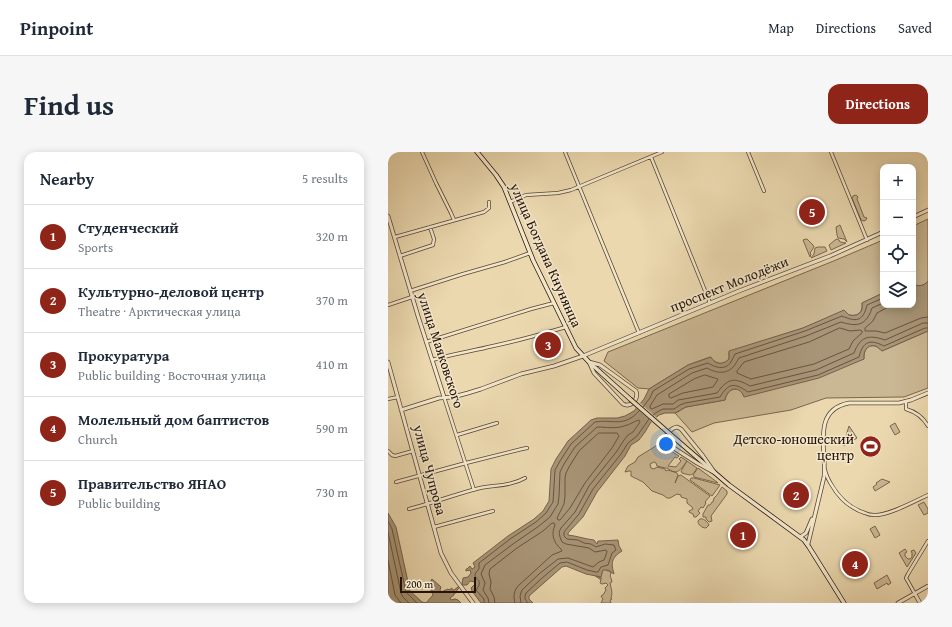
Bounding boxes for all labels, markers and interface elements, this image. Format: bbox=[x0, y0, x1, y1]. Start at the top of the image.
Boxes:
text: Pinpoint bbox=[20, 14, 93, 42]
text: Map bbox=[768, 18, 794, 38]
text: Directions bbox=[816, 18, 876, 38]
text: Saved bbox=[898, 18, 932, 38]
text: Find us bbox=[24, 84, 114, 125]
button: Directions bbox=[828, 84, 928, 124]
map controls bbox=[880, 164, 916, 308]
button: + bbox=[880, 164, 916, 200]
text: Nearby bbox=[40, 166, 94, 191]
text: 5 results bbox=[302, 169, 348, 188]
street label: улица Богдана Кнунянца bbox=[505, 179, 587, 331]
pin: 5 bbox=[799, 197, 825, 227]
button: − bbox=[880, 200, 916, 236]
text: Студенческий bbox=[78, 217, 179, 238]
text: 1 bbox=[50, 227, 56, 246]
text: 320 m bbox=[316, 227, 348, 246]
button: locate bbox=[880, 236, 916, 272]
text: Sports bbox=[78, 238, 113, 257]
street label: проспект Молодёжи bbox=[667, 251, 791, 317]
button: layers bbox=[880, 272, 916, 308]
text: Культурно-деловой центр bbox=[78, 281, 264, 302]
street label: улица Маяковского bbox=[413, 289, 469, 410]
text: 2 bbox=[50, 291, 56, 310]
text: 370 m bbox=[316, 291, 348, 310]
text: Theatre · Арктическая улица bbox=[78, 302, 241, 321]
pin: 3 bbox=[535, 330, 561, 360]
text: Прокуратура bbox=[78, 345, 170, 366]
text: 3 bbox=[50, 355, 56, 374]
text: 410 m bbox=[316, 355, 348, 374]
text: Public building · Восточная улица bbox=[78, 366, 266, 385]
text: Молельный дом баптистов bbox=[78, 409, 269, 430]
text: 4 bbox=[50, 419, 56, 438]
text: 590 m bbox=[316, 419, 348, 438]
street label: улица Чупрова bbox=[408, 422, 452, 518]
place label: Детско-юношеский центр bbox=[732, 429, 854, 465]
text: Church bbox=[78, 430, 117, 449]
your location bbox=[656, 434, 676, 454]
sports icon: Детско-юношеский центр bbox=[857, 434, 883, 460]
text: Правительство ЯНАО bbox=[78, 473, 226, 494]
pin: 2 bbox=[783, 480, 809, 510]
text: 5 bbox=[50, 483, 56, 502]
text: 730 m bbox=[316, 483, 348, 502]
text: Public building bbox=[78, 494, 160, 513]
pin: 1 bbox=[730, 520, 756, 550]
pin: 4 bbox=[842, 549, 868, 579]
scale bar bbox=[400, 575, 476, 594]
text: 200 m bbox=[406, 576, 433, 592]

